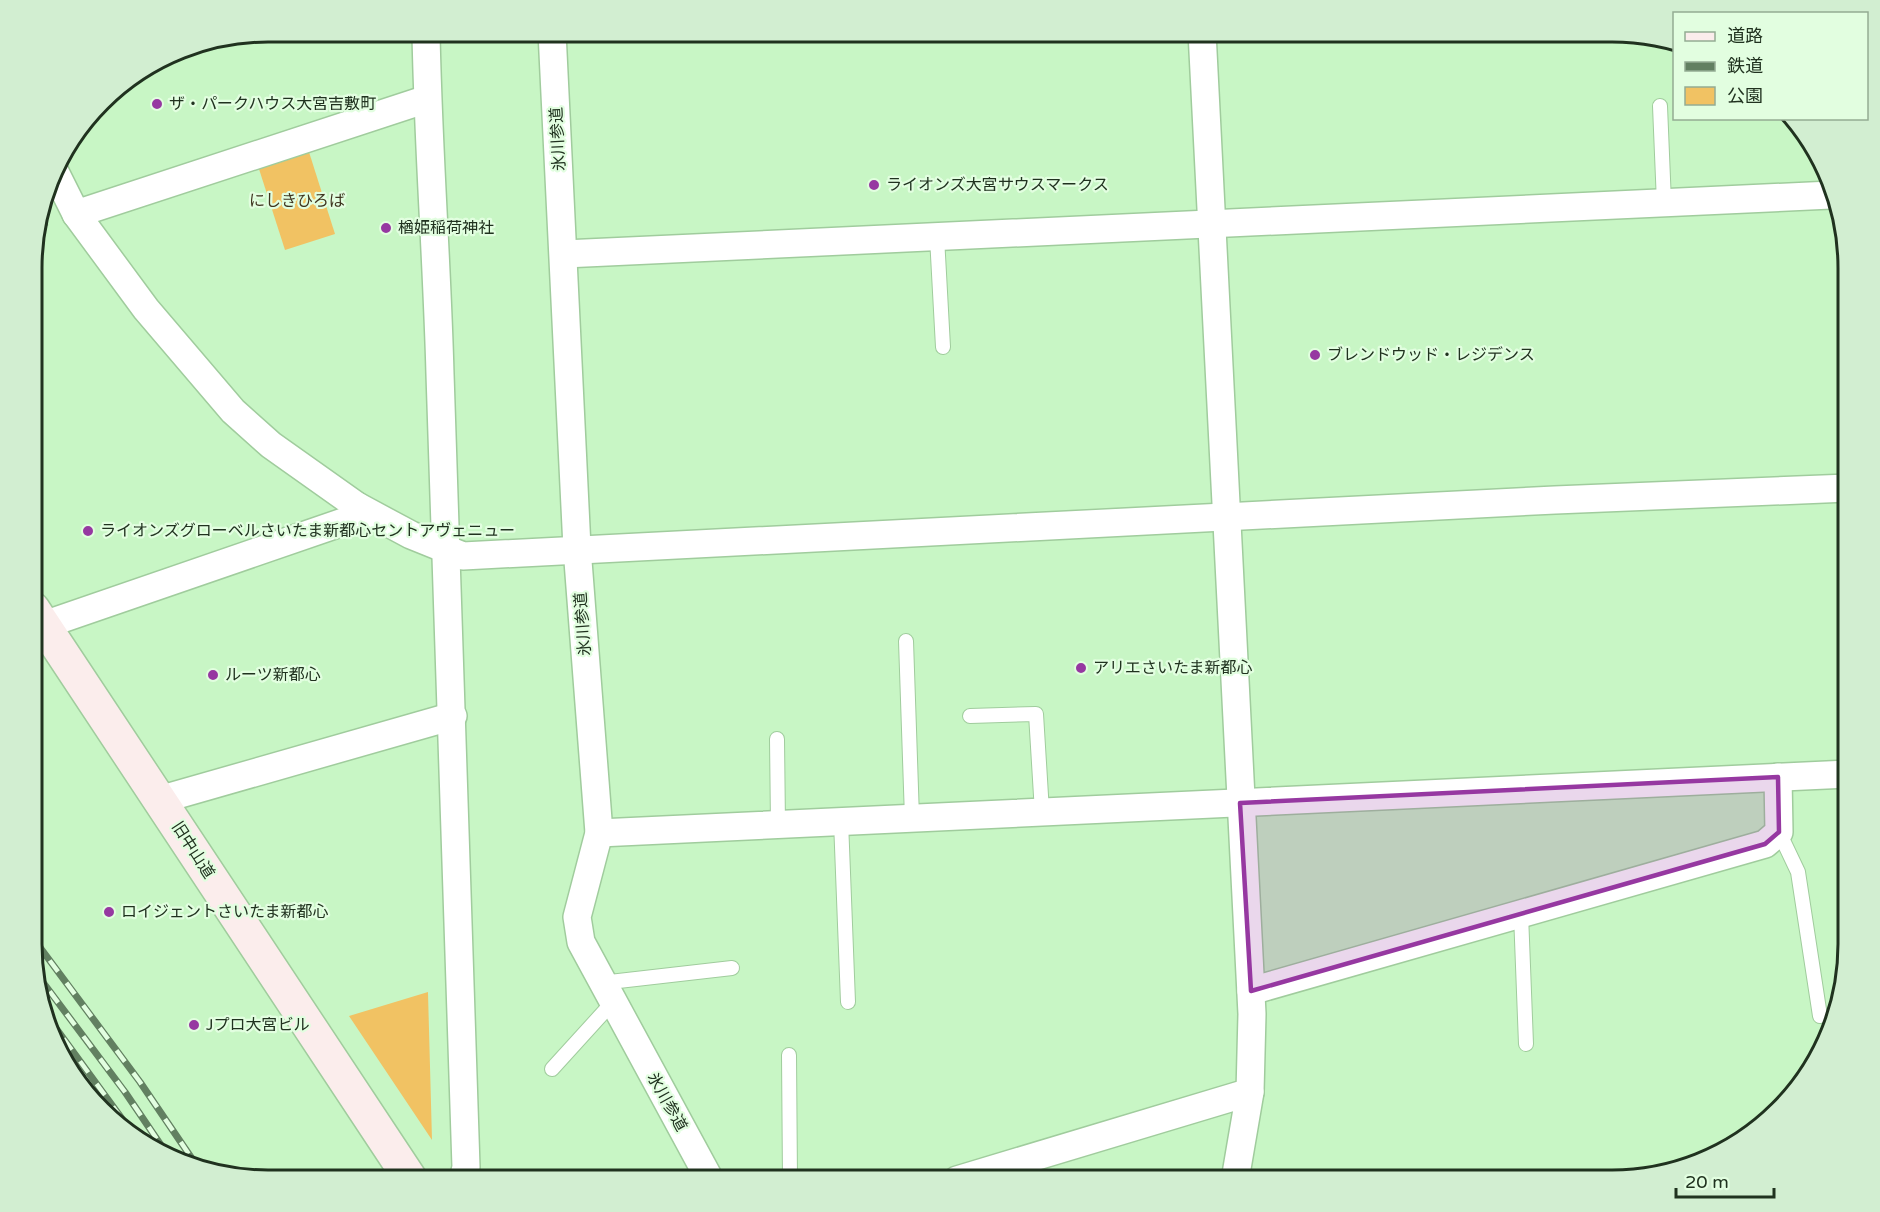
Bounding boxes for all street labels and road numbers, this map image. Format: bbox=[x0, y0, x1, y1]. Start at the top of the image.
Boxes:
street label: 氷川参道 bbox=[546, 107, 570, 171]
street label: 氷川参道 bbox=[571, 591, 595, 657]
street label: 旧中山道 bbox=[167, 818, 219, 882]
street label: 氷川参道 bbox=[643, 1069, 691, 1135]

